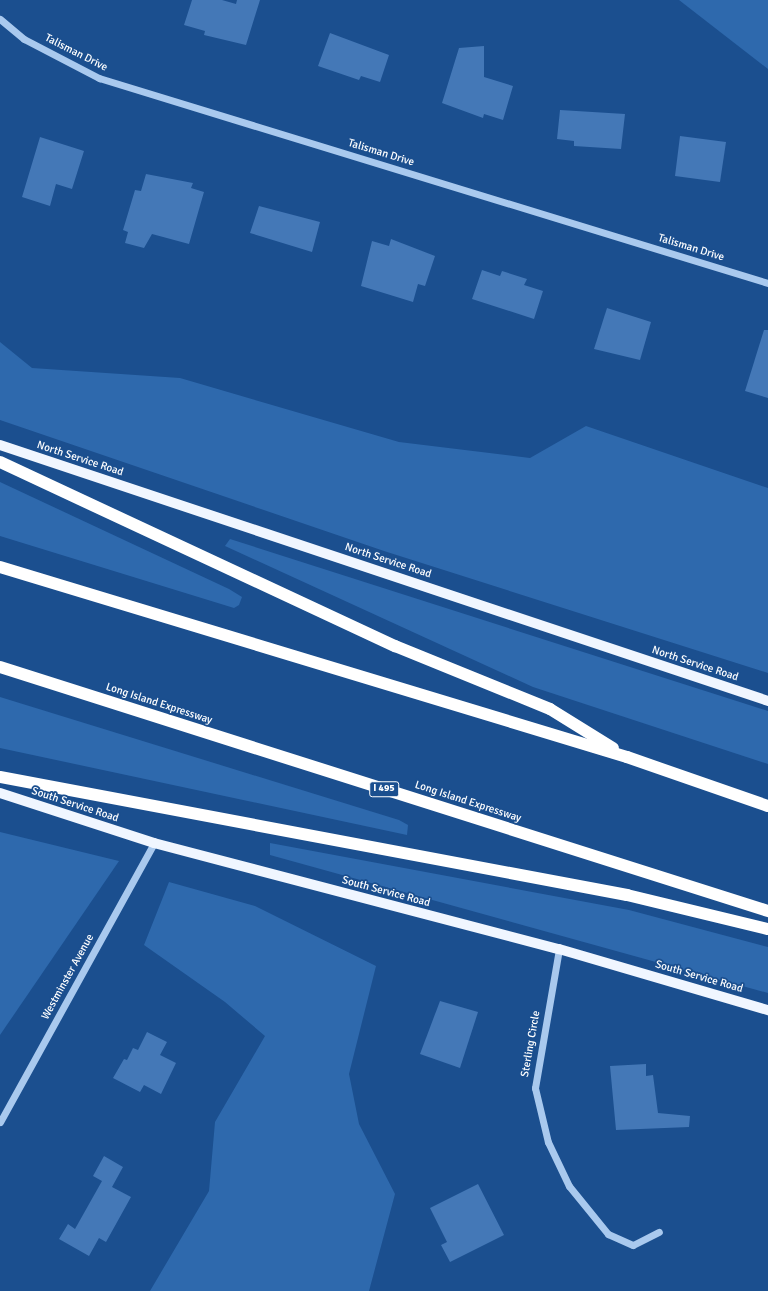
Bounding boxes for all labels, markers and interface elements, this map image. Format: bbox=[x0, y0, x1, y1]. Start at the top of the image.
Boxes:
street label: Talisman Drive bbox=[42, 32, 110, 74]
street label: Talisman Drive bbox=[346, 137, 416, 169]
street label: Talisman Drive bbox=[656, 232, 726, 264]
street label: North Service Road bbox=[35, 439, 125, 479]
street label: North Service Road bbox=[343, 541, 433, 581]
street label: North Service Road bbox=[650, 644, 740, 684]
street label: Long Island Expressway bbox=[104, 681, 214, 727]
street label: Long Island Expressway bbox=[413, 779, 523, 825]
road number: I 495 bbox=[369, 781, 399, 797]
street label: South Service Road bbox=[30, 785, 120, 825]
street label: South Service Road bbox=[341, 874, 431, 910]
street label: Westminster Avenue bbox=[39, 932, 97, 1022]
street label: South Service Road bbox=[654, 958, 744, 996]
street label: Sterling Circle bbox=[519, 1010, 543, 1078]

